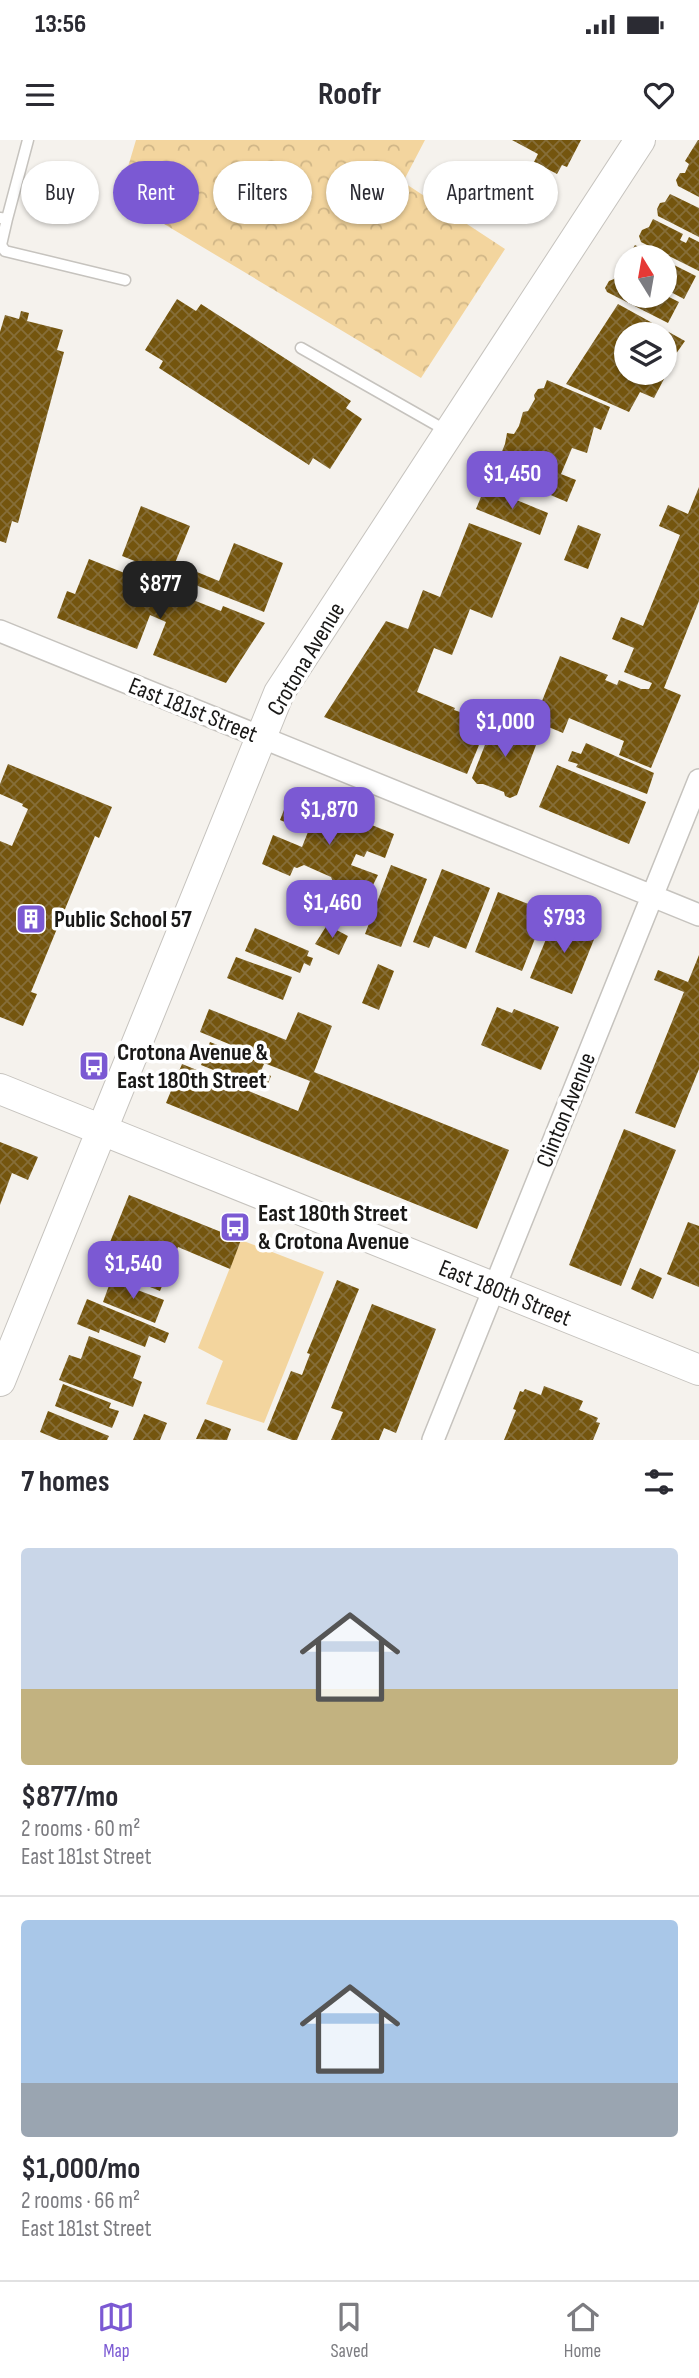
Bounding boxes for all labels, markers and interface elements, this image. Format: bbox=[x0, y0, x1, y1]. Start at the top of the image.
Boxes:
text: 13:56 bbox=[35, 9, 86, 40]
text: Roofr bbox=[318, 75, 381, 114]
icon: menu bbox=[21, 76, 59, 114]
icon: heart bbox=[640, 76, 678, 114]
chip: Buy bbox=[21, 161, 99, 224]
chip: Rent bbox=[113, 161, 199, 224]
chip: Filters bbox=[213, 161, 312, 224]
chip: New bbox=[326, 161, 409, 224]
chip: Apartment bbox=[423, 161, 558, 224]
north arrow bbox=[614, 245, 677, 308]
map controls bbox=[614, 245, 677, 385]
button: layers bbox=[614, 322, 677, 385]
pin: $1,450 bbox=[455, 452, 569, 511]
text: $1,450 bbox=[483, 460, 541, 488]
pin: $877 bbox=[119, 561, 201, 621]
text: $877 bbox=[139, 570, 181, 598]
street label: Crotona Avenue bbox=[261, 597, 351, 721]
street label: East 181st Street bbox=[124, 671, 262, 749]
pin: $1,000 bbox=[448, 700, 562, 759]
text: $1,000 bbox=[475, 708, 535, 736]
pin: $1,870 bbox=[272, 788, 386, 847]
text: $1,870 bbox=[300, 796, 358, 824]
pin: $1,460 bbox=[275, 880, 389, 940]
text: $1,460 bbox=[302, 889, 362, 917]
pin: $793 bbox=[523, 896, 605, 955]
building icon: Public School 57 bbox=[14, 902, 48, 936]
text: $793 bbox=[543, 904, 586, 932]
place label: Public School 57 bbox=[54, 905, 192, 934]
place label: Crotona Avenue & East 180th Street bbox=[117, 1038, 268, 1095]
street label: Clinton Avenue bbox=[530, 1048, 602, 1172]
bus stop icon: Crotona Avenue & East 180th Street bbox=[77, 1049, 111, 1083]
place label: East 180th Street & Crotona Avenue bbox=[258, 1199, 409, 1256]
bus stop icon: East 180th Street & Crotona Avenue bbox=[218, 1210, 252, 1244]
pin: $1,540 bbox=[76, 1242, 190, 1301]
text: $1,540 bbox=[104, 1250, 162, 1278]
street label: East 180th Street bbox=[435, 1253, 575, 1333]
icon: filters bbox=[640, 1463, 678, 1501]
text: 7 homes bbox=[21, 1464, 109, 1500]
icon: home bbox=[287, 1594, 413, 1720]
text: $877/mo bbox=[21, 1779, 118, 1815]
text: 2 rooms · 60 m² bbox=[21, 1815, 140, 1843]
text: East 181st Street bbox=[21, 1843, 152, 1871]
icon: home bbox=[287, 1966, 413, 2092]
text: $1,000/mo bbox=[21, 2151, 140, 2187]
text: 2 rooms · 66 m² bbox=[21, 2187, 140, 2215]
text: East 181st Street bbox=[21, 2215, 152, 2243]
tab: Map bbox=[97, 2298, 135, 2363]
tab: Saved bbox=[330, 2298, 369, 2363]
tab: Home bbox=[564, 2298, 602, 2363]

